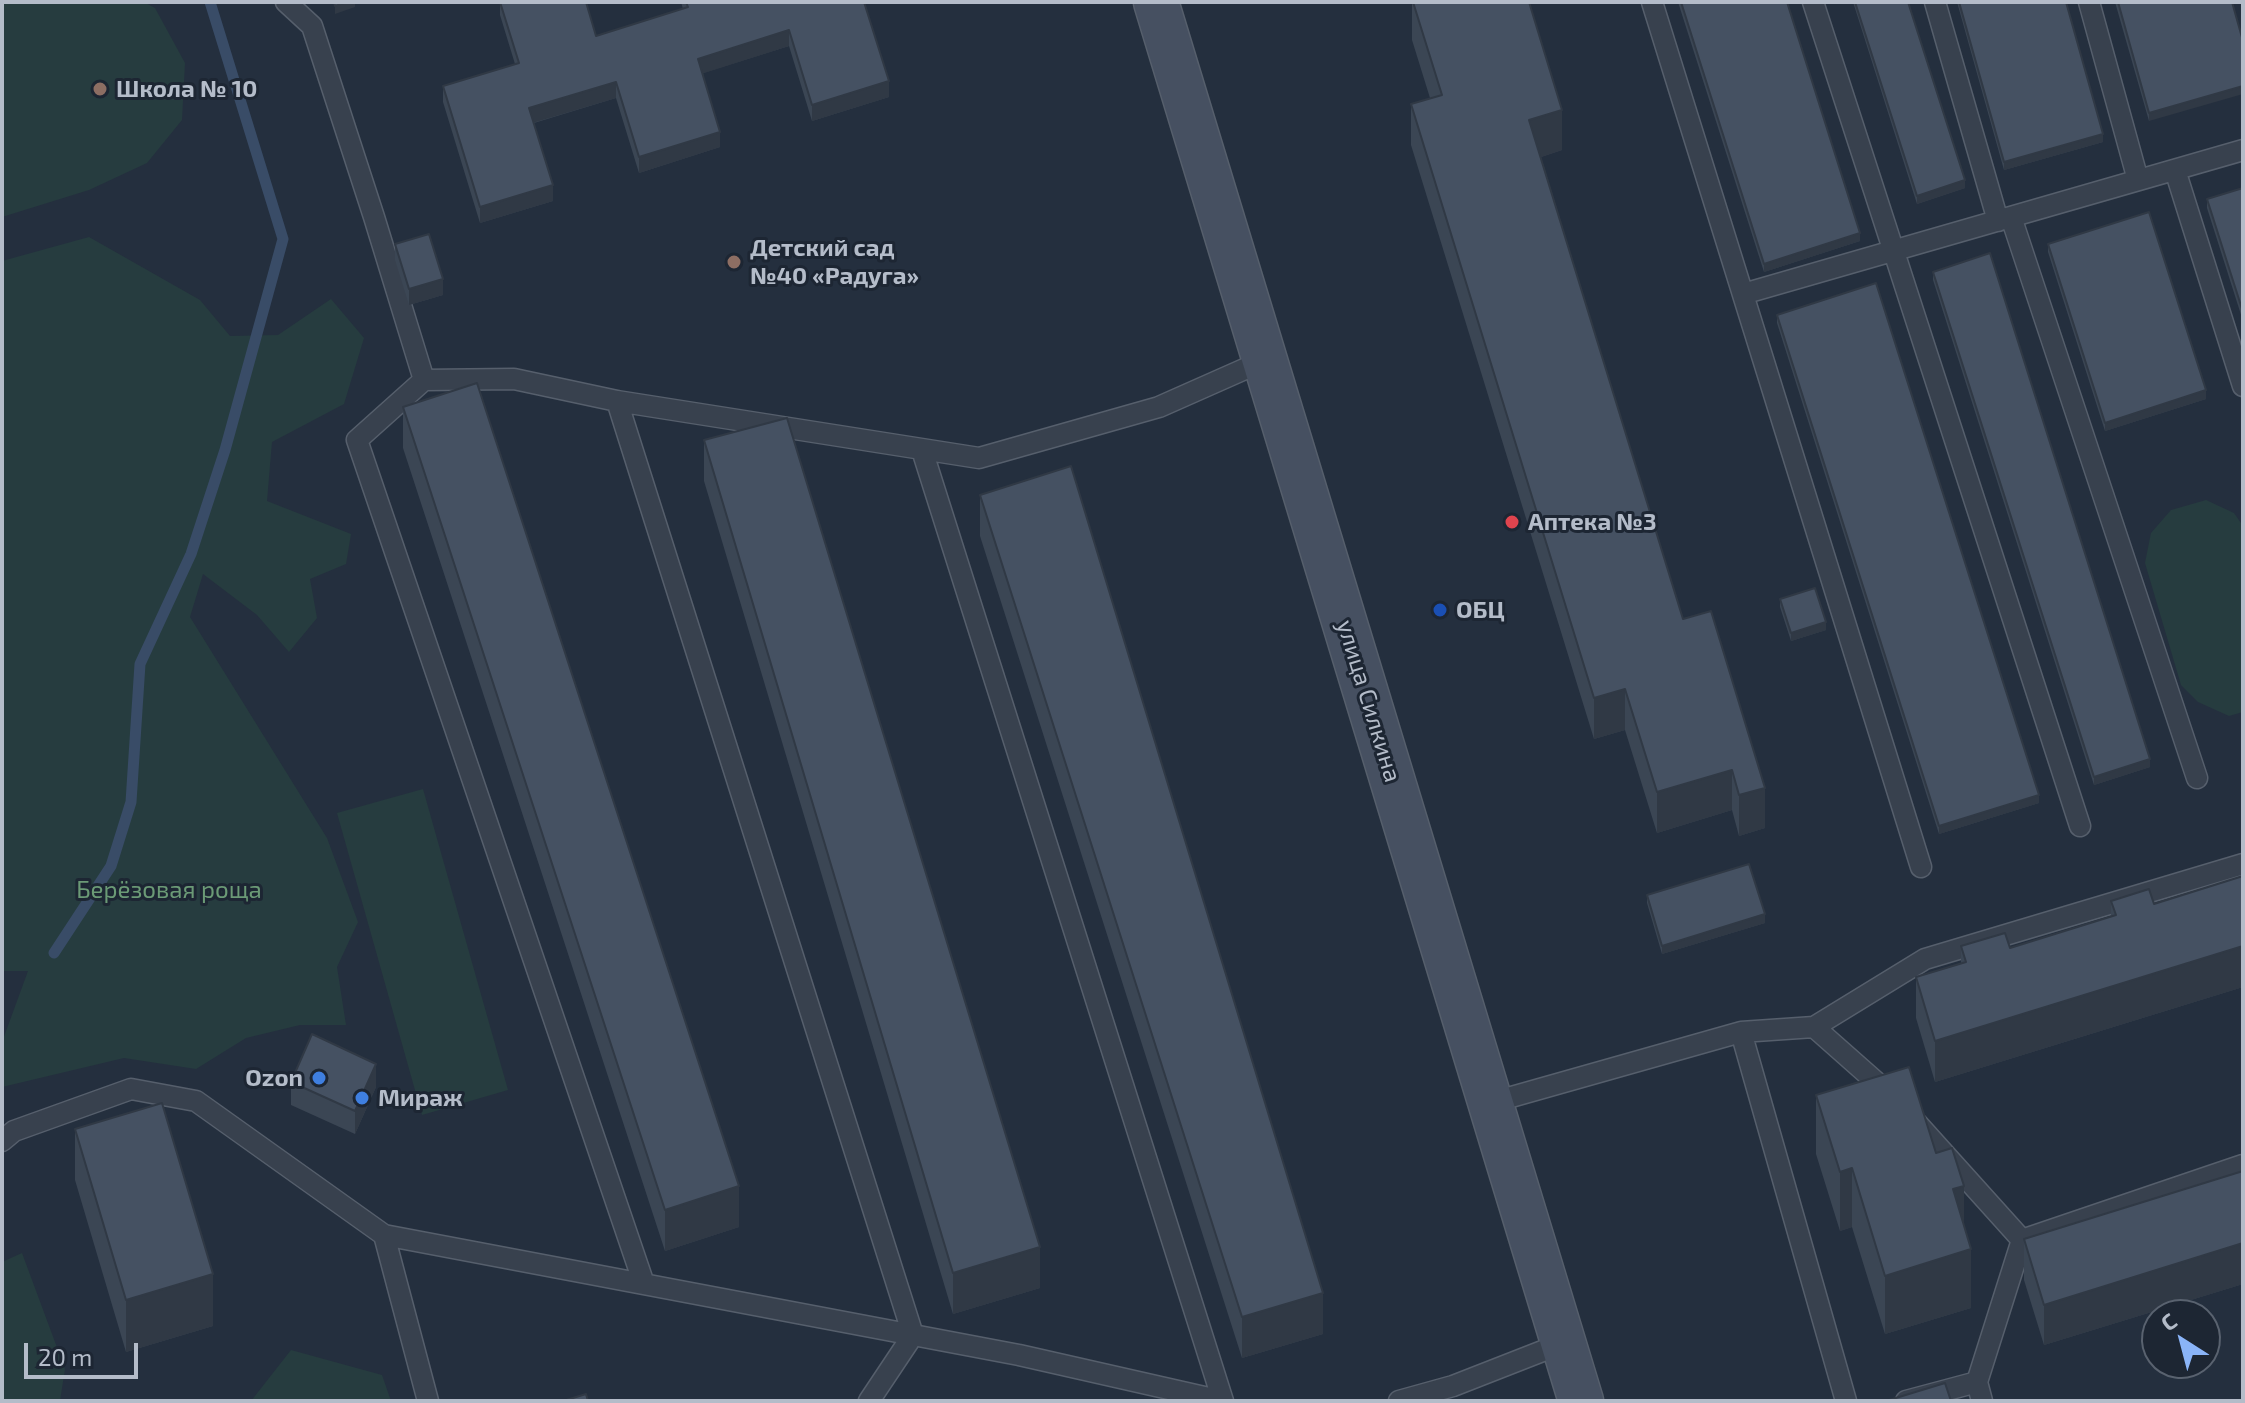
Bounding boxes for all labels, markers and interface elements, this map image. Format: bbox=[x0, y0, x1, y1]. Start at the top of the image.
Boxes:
place label: Школа № 10 bbox=[116, 75, 257, 103]
marker: Школа № 10 bbox=[91, 80, 109, 98]
place label: Детский сад №40 «Радуга» bbox=[750, 234, 919, 290]
marker: Детский сад №40 «Радуга» bbox=[725, 253, 743, 271]
place label: Аптека №3 bbox=[1528, 508, 1657, 536]
marker: Аптека №3 bbox=[1503, 513, 1521, 531]
place label: ОБЦ bbox=[1456, 596, 1505, 624]
marker: ОБЦ bbox=[1431, 601, 1449, 619]
street label: улица Силкина bbox=[1331, 617, 1407, 785]
park label: Берёзовая роща bbox=[76, 876, 262, 904]
place label: Ozon bbox=[245, 1064, 303, 1092]
marker: Ozon bbox=[310, 1069, 328, 1087]
place label: Мираж bbox=[378, 1084, 463, 1112]
marker: Мираж bbox=[353, 1089, 371, 1107]
north arrow bbox=[2141, 1299, 2221, 1379]
text: С bbox=[2155, 1307, 2181, 1336]
scale bar bbox=[28, 1327, 142, 1377]
text: 20 m bbox=[38, 1342, 92, 1371]

